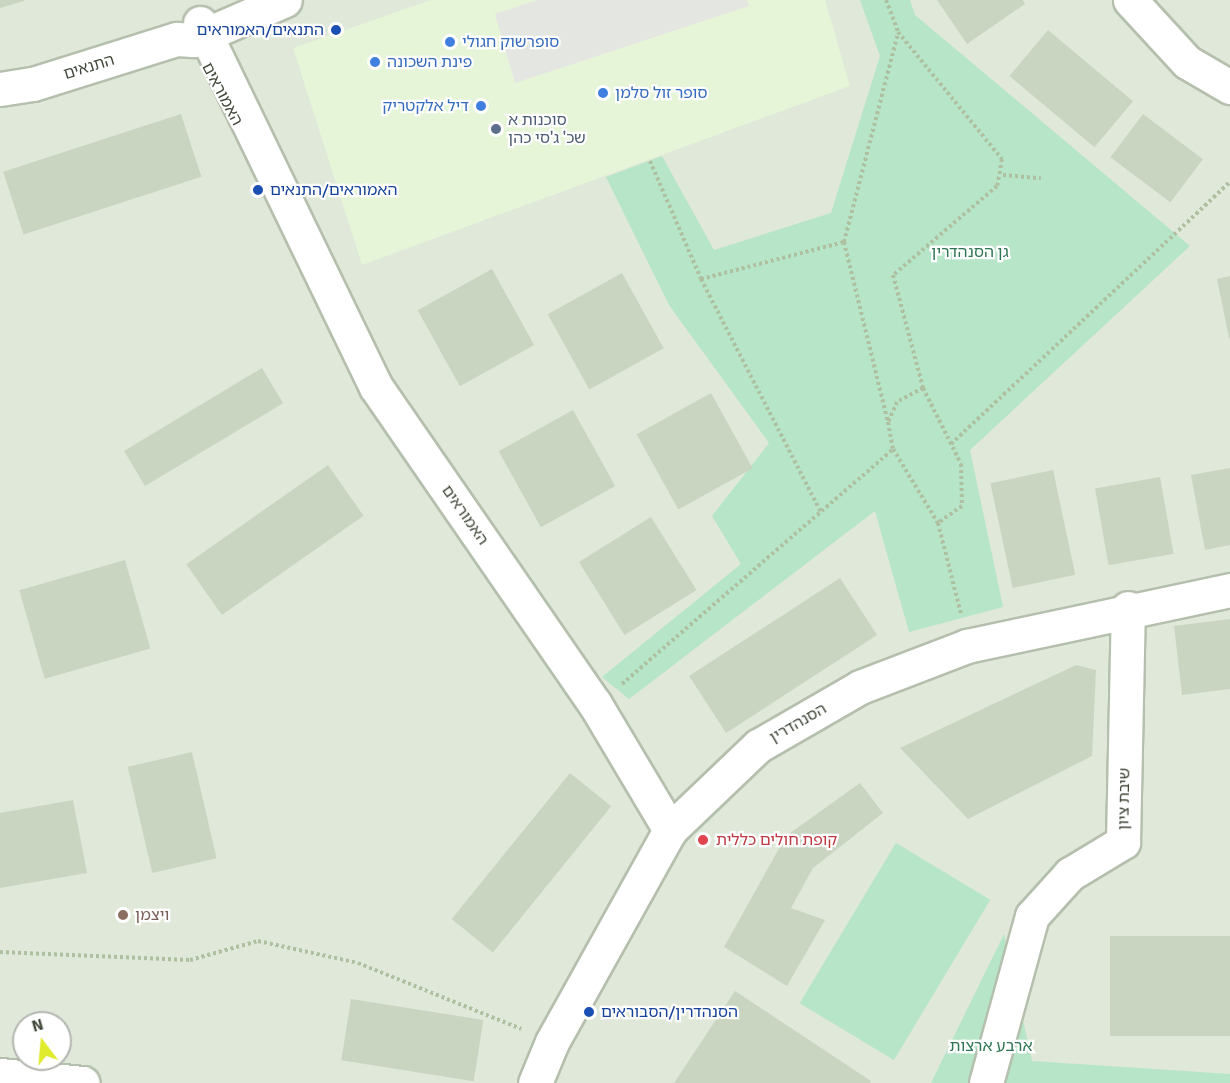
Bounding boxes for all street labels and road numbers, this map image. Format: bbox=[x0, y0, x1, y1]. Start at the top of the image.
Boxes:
street label: התנאים bbox=[61, 50, 117, 84]
street label: האמוראים bbox=[197, 59, 247, 129]
street label: האמוראים bbox=[437, 481, 493, 549]
street label: הסנהדרין bbox=[766, 699, 830, 747]
street label: שיבת ציון bbox=[1114, 768, 1134, 830]

